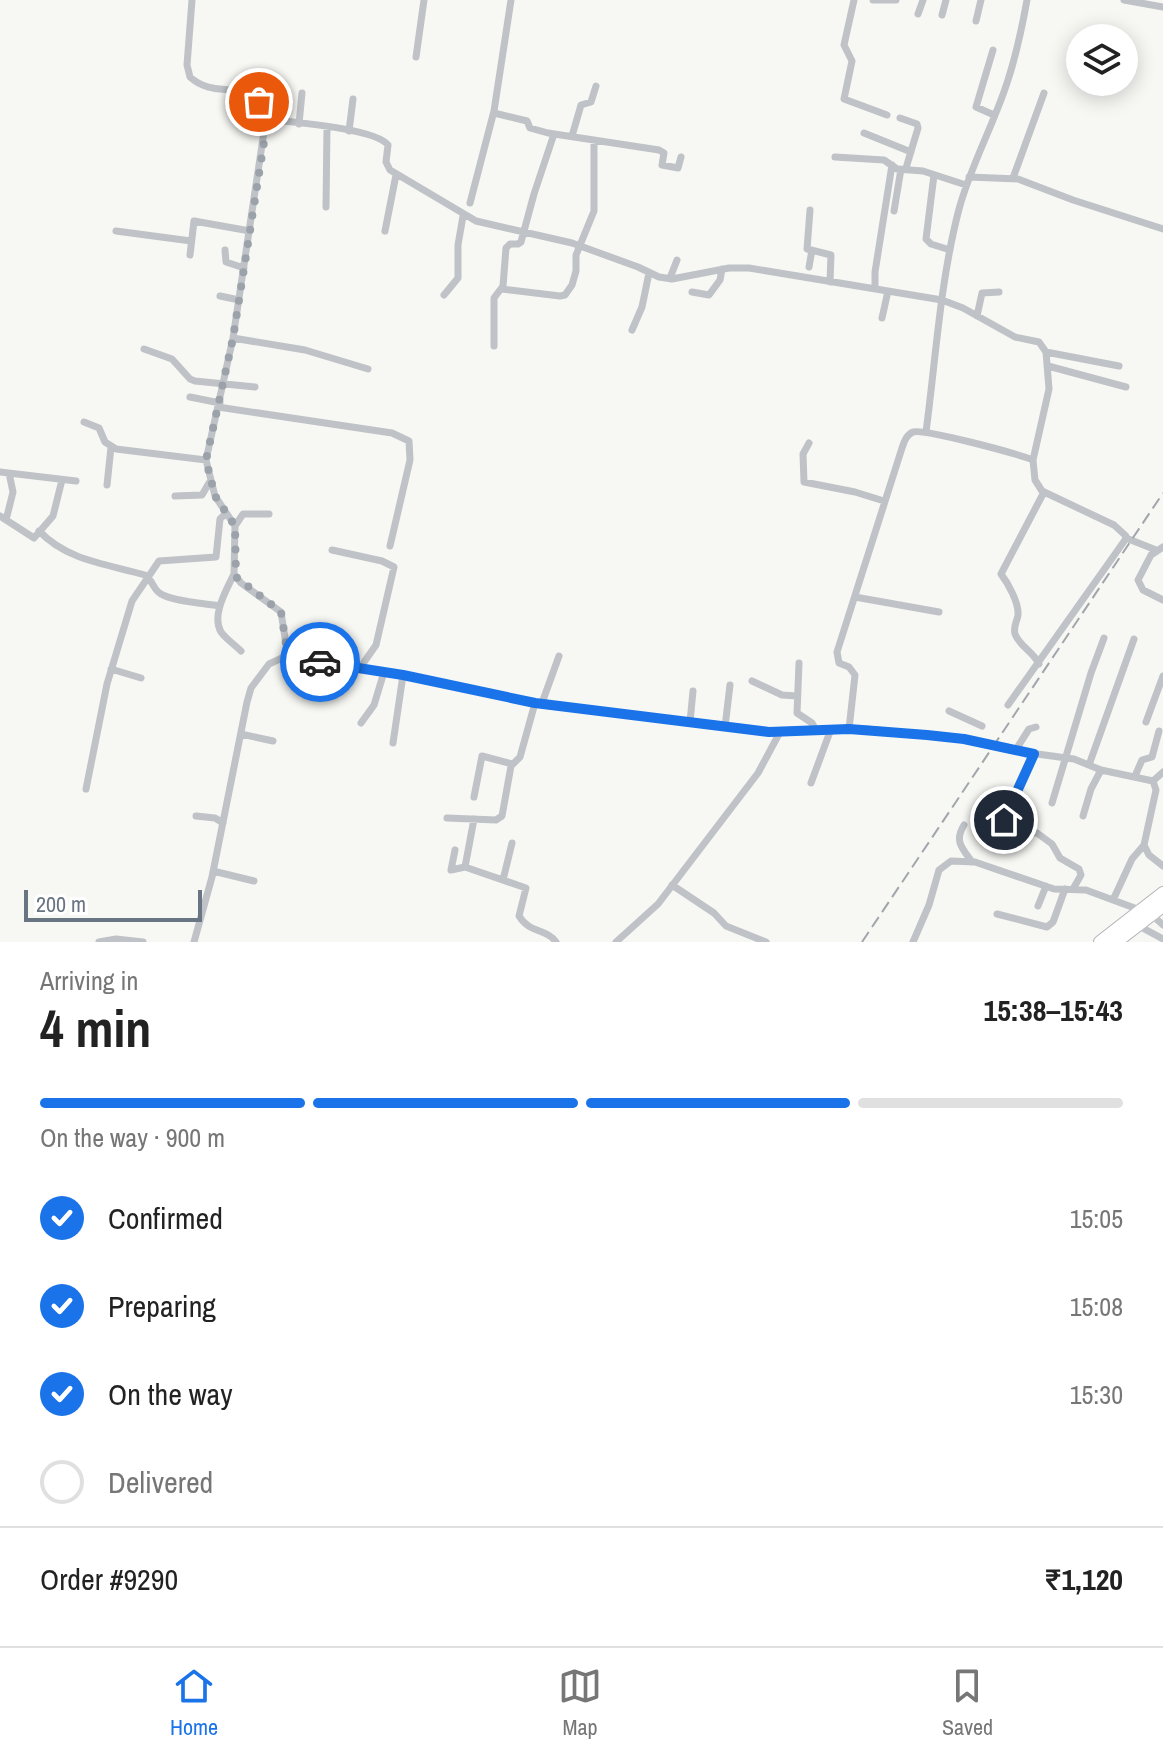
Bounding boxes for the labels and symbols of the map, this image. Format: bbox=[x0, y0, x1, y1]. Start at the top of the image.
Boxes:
pin bbox=[225, 68, 293, 136]
courier bbox=[280, 622, 360, 702]
pin bbox=[970, 786, 1038, 854]
scale bar bbox=[24, 886, 202, 922]

